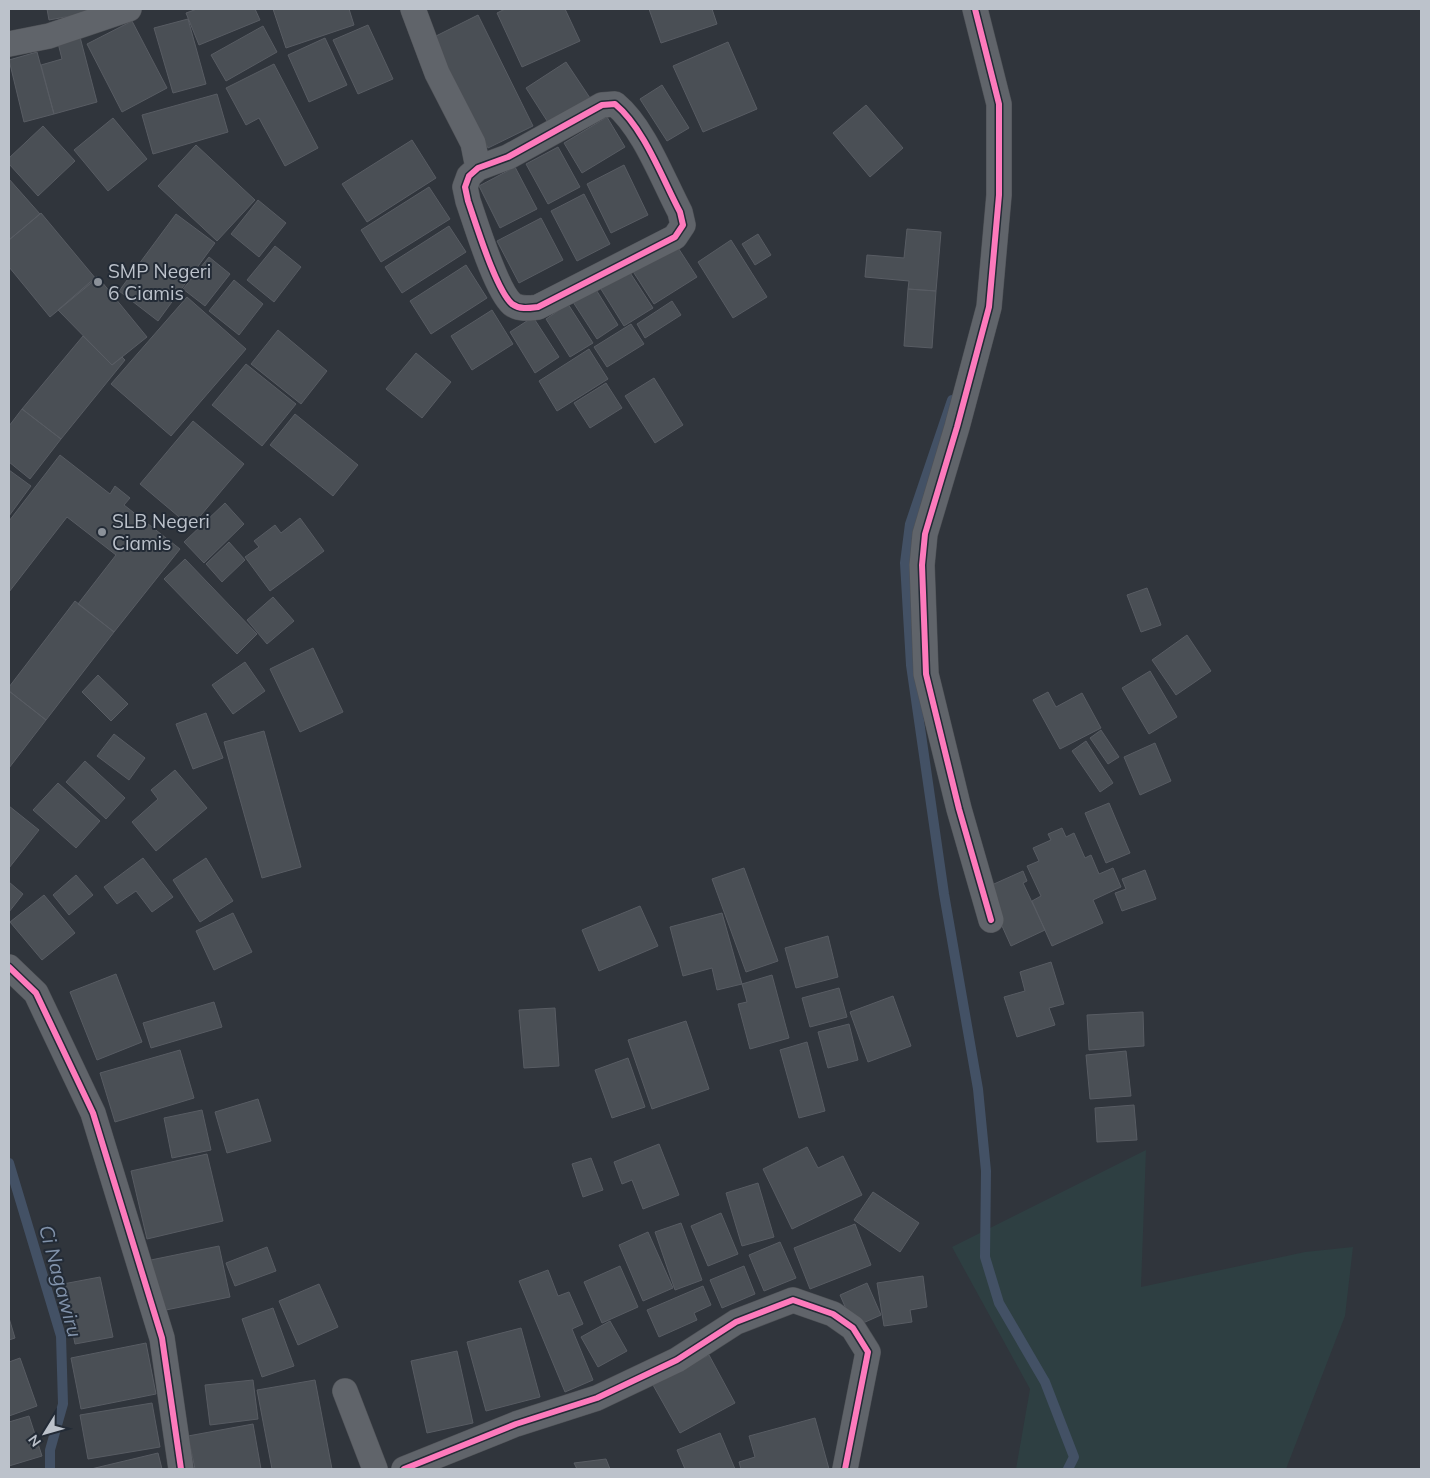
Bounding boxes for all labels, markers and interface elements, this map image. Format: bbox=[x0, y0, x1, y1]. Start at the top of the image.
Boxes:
place label: SMP Negeri 6 Ciamis bbox=[108, 259, 211, 305]
marker: SMP Negeri 6 Ciamis bbox=[92, 276, 104, 288]
place label: SLB Negeri Ciamis bbox=[112, 509, 210, 555]
marker: SLB Negeri Ciamis bbox=[96, 526, 108, 538]
water label: Ci Nagawiru bbox=[34, 1222, 88, 1340]
north arrow bbox=[20, 1408, 70, 1458]
text: N bbox=[24, 1431, 45, 1450]

